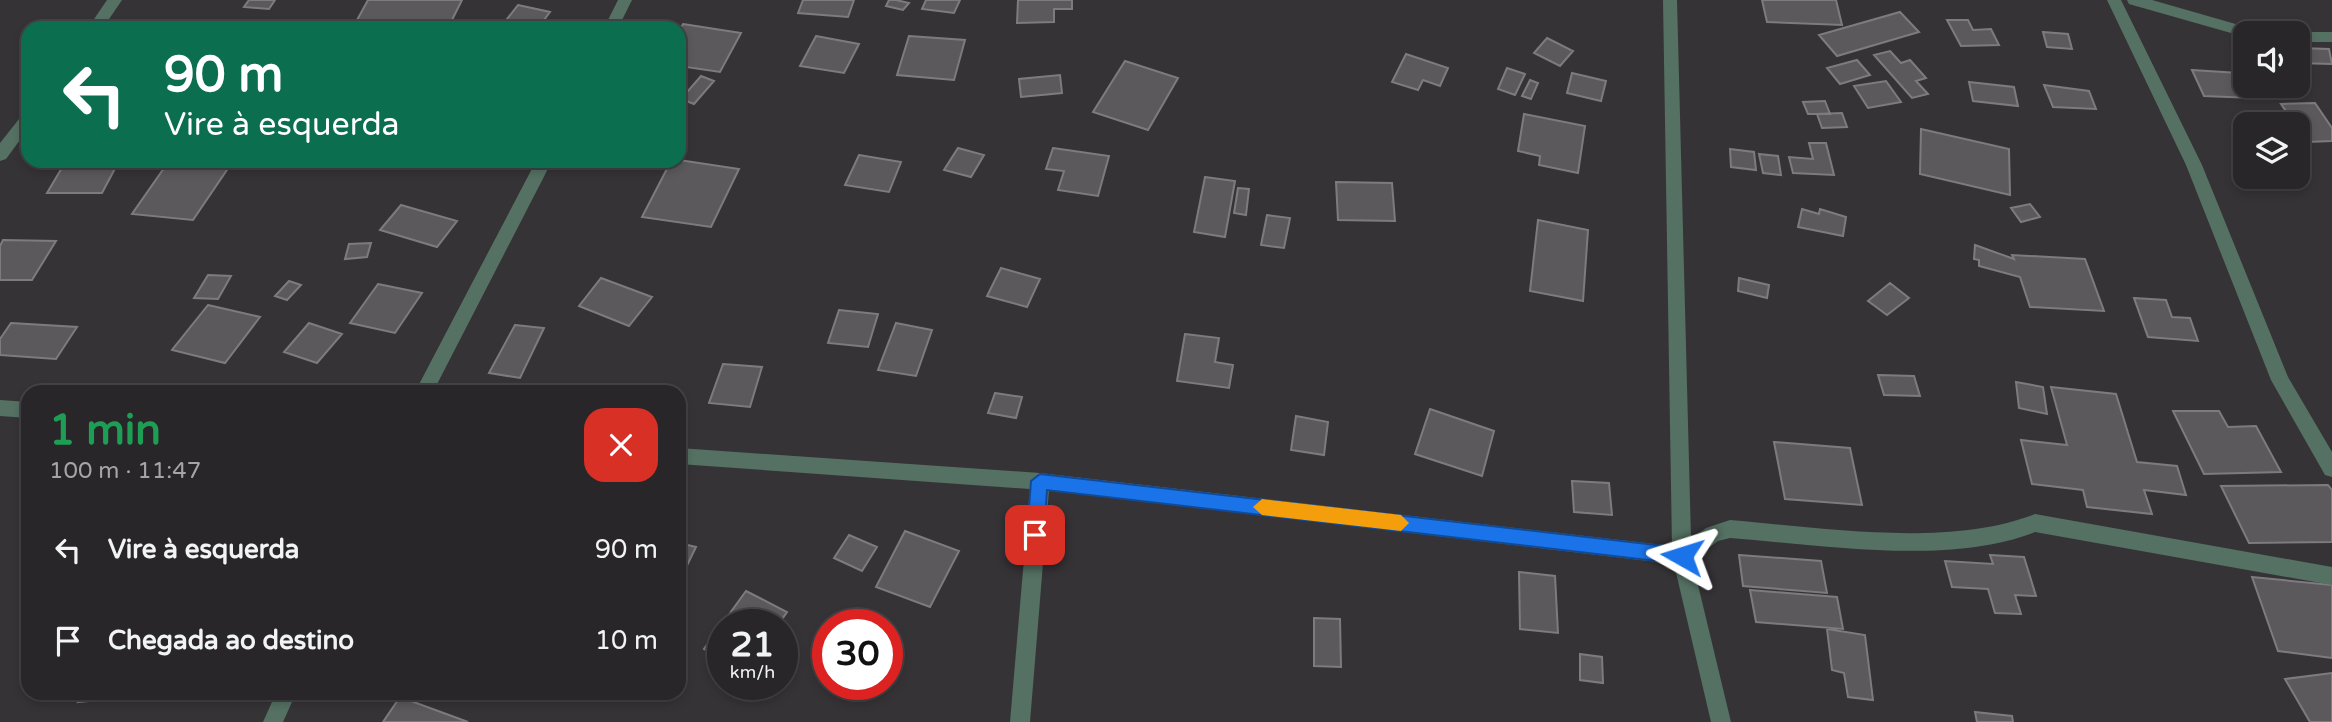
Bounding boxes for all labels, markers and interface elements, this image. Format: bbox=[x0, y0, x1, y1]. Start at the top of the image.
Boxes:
map controls bbox=[2233, 21, 2310, 189]
button: sound bbox=[2233, 21, 2310, 98]
text: 90 m bbox=[164, 46, 283, 105]
icon: left bbox=[49, 49, 140, 140]
text: Vire à esquerda bbox=[164, 106, 400, 144]
button: layers bbox=[2233, 112, 2310, 189]
text: 1 min bbox=[49, 405, 161, 456]
button: close bbox=[584, 408, 658, 482]
text: 100 m · 11:47 bbox=[49, 457, 201, 485]
pin bbox=[1005, 505, 1065, 565]
icon: arrive bbox=[1016, 516, 1054, 554]
position arrow bbox=[1645, 519, 1719, 593]
icon: left bbox=[49, 531, 87, 569]
text: Vire à esquerda bbox=[108, 534, 299, 565]
text: 90 m bbox=[595, 534, 658, 565]
speed limit sign: 30 bbox=[812, 609, 903, 700]
icon: arrive bbox=[49, 622, 87, 660]
text: 21 bbox=[731, 624, 774, 666]
text: Chegada ao destino bbox=[108, 625, 354, 656]
text: 10 m bbox=[595, 625, 658, 656]
text: km/h bbox=[730, 661, 775, 683]

